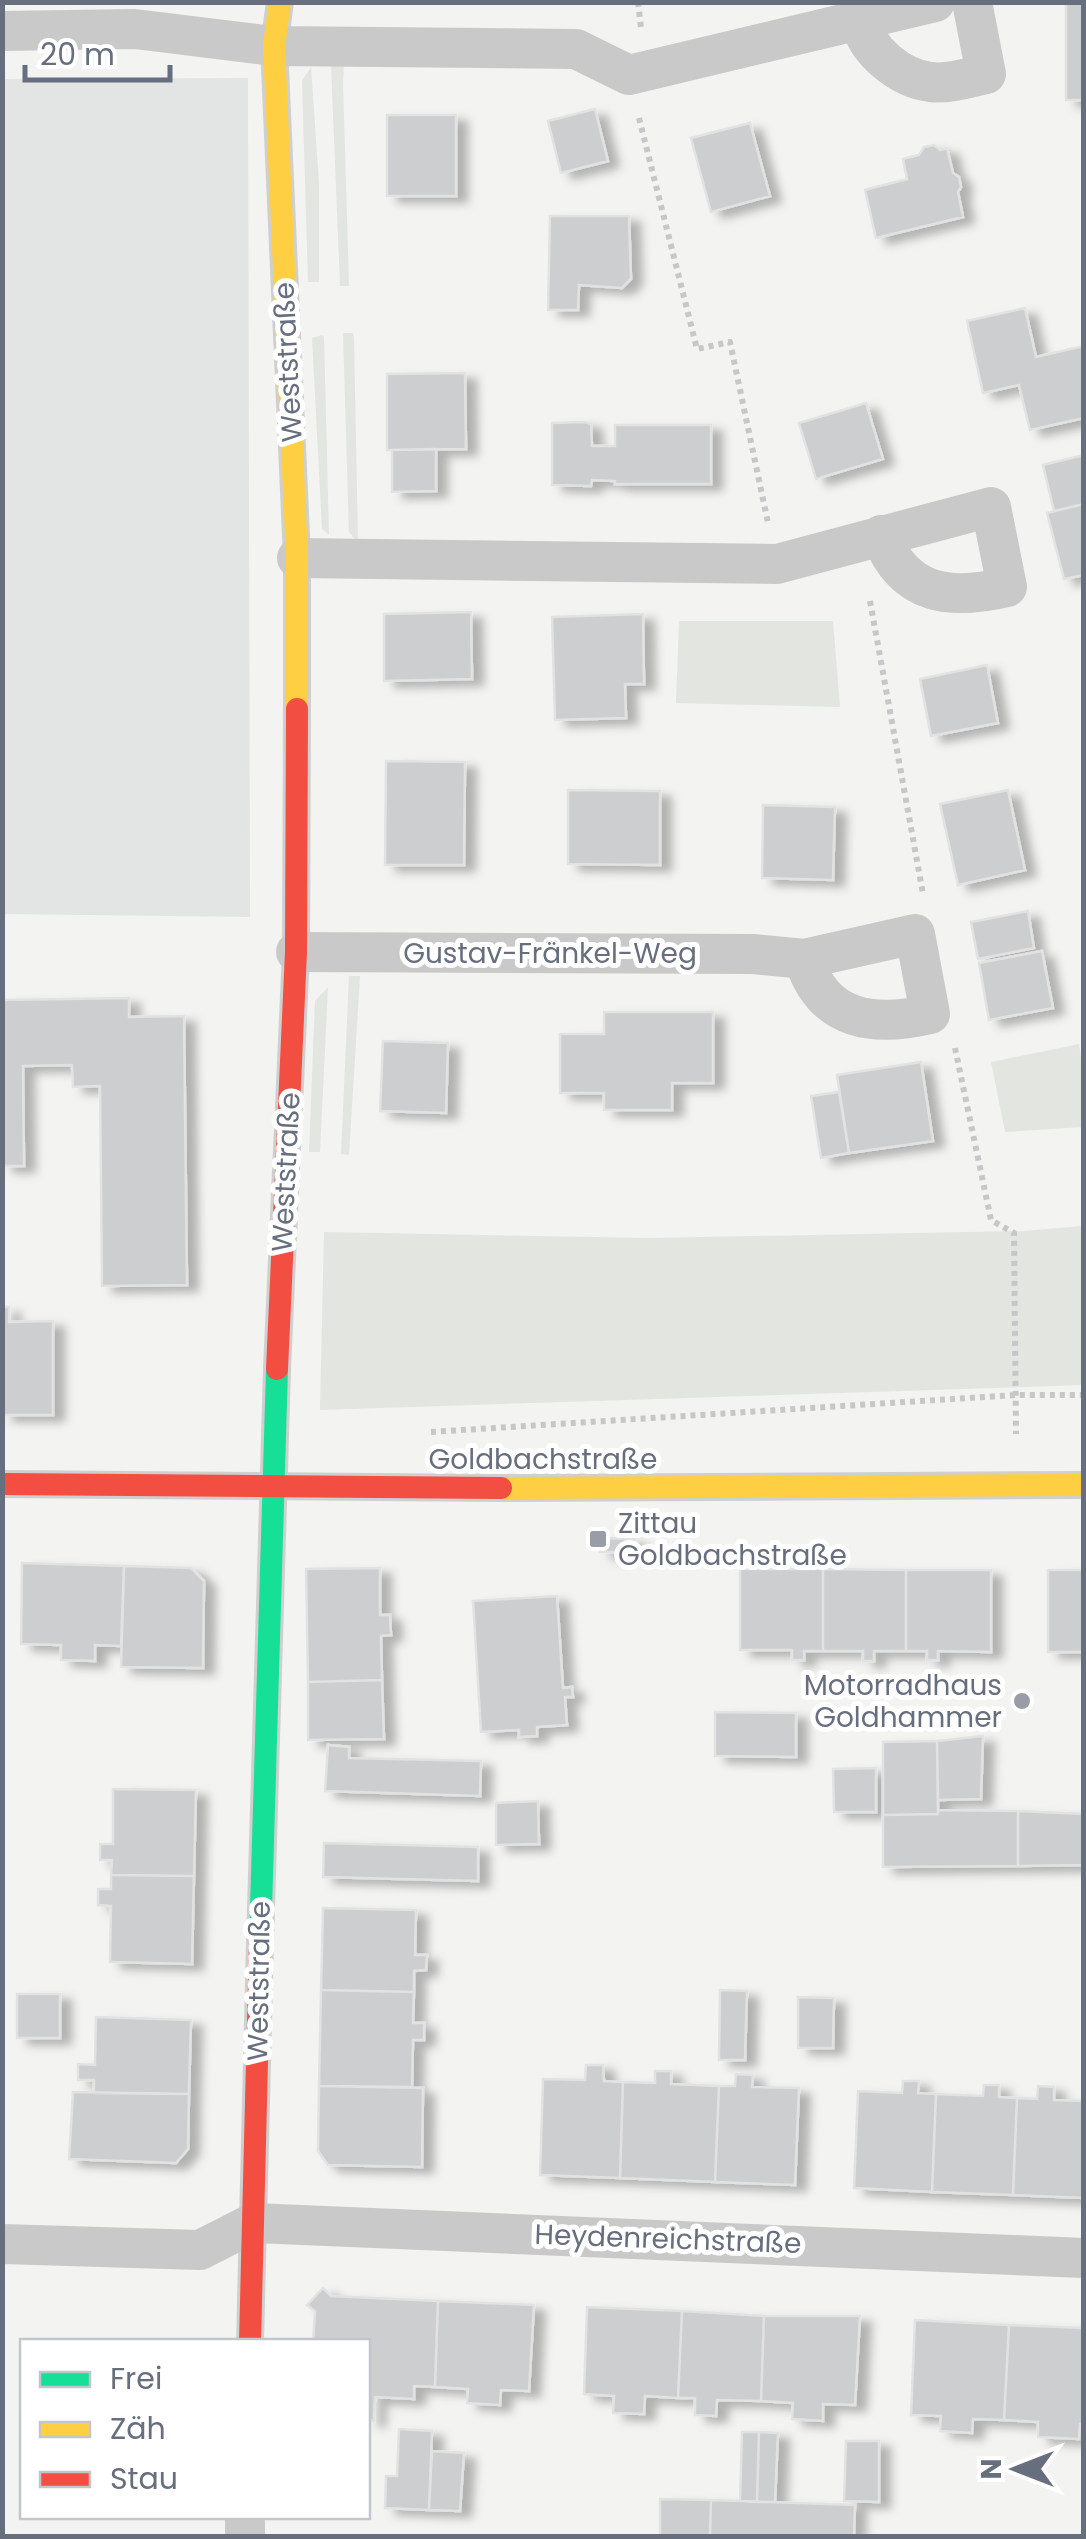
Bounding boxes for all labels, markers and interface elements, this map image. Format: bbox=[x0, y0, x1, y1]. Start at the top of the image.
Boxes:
scale bar bbox=[25, 20, 170, 82]
text: 20 m bbox=[40, 33, 115, 76]
street label: Weststraße bbox=[264, 281, 312, 443]
street label: Gustav-Fränkel-Weg bbox=[403, 934, 697, 973]
street label: Weststraße bbox=[262, 1091, 310, 1253]
street label: Goldbachstraße bbox=[429, 1440, 657, 1479]
place label: Zittau Goldbachstraße bbox=[618, 1504, 847, 1575]
marker: Zittau Goldbachstraße bbox=[587, 1528, 609, 1550]
place label: Motorradhaus Goldhammer bbox=[804, 1666, 1002, 1737]
marker: Motorradhaus Goldhammer bbox=[1011, 1690, 1033, 1712]
street label: Weststraße bbox=[238, 1901, 280, 2061]
street label: Heydenreichstraße bbox=[534, 2215, 802, 2263]
legend bbox=[20, 2339, 370, 2519]
text: Frei bbox=[110, 2357, 162, 2400]
text: Zäh bbox=[110, 2407, 166, 2450]
north arrow bbox=[966, 2419, 1066, 2519]
text: Stau bbox=[110, 2457, 178, 2500]
text: N bbox=[972, 2458, 1011, 2480]

